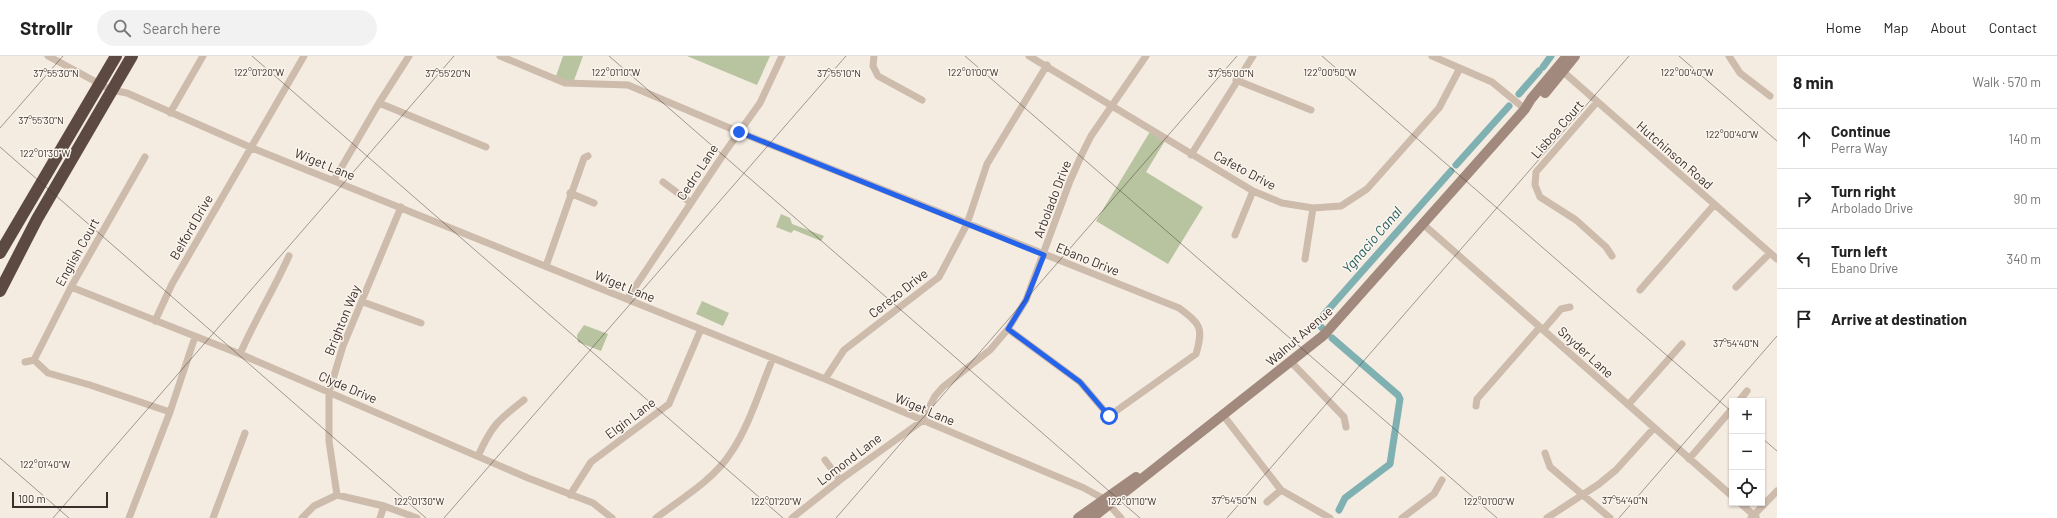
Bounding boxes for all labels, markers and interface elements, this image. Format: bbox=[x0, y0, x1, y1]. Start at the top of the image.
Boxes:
search box bbox=[97, 10, 377, 46]
text: Strollr bbox=[20, 16, 73, 39]
icon: search bbox=[111, 17, 133, 39]
text: Search here bbox=[143, 19, 221, 37]
text: Home bbox=[1826, 19, 1862, 36]
text: Map bbox=[1884, 19, 1908, 36]
text: About bbox=[1930, 19, 1967, 36]
text: Contact bbox=[1989, 19, 2037, 36]
text: 122°01'20"W bbox=[234, 66, 285, 78]
text: 122°01'10"W bbox=[592, 66, 641, 78]
text: 122°01'00"W bbox=[948, 66, 999, 78]
text: 122°00'50"W bbox=[1304, 66, 1357, 78]
text: 122°00'40"W bbox=[1660, 66, 1714, 78]
text: 37°55'30"N bbox=[33, 67, 79, 79]
text: 37°55'20"N bbox=[425, 67, 471, 79]
text: 37°55'10"N bbox=[817, 67, 861, 79]
text: 37°55'00"N bbox=[1208, 67, 1254, 79]
text: 8 min bbox=[1793, 72, 1833, 92]
text: Walk · 570 m bbox=[1973, 74, 2041, 90]
street label: Lisboa Court bbox=[1527, 97, 1587, 161]
text: 37°55'30"N bbox=[18, 114, 64, 126]
street label: Hutchinson Road bbox=[1634, 118, 1716, 192]
text: Continue bbox=[1831, 122, 1891, 140]
route end bbox=[730, 123, 748, 141]
text: 122°00'40"W bbox=[1705, 128, 1759, 140]
icon: ahead bbox=[1793, 128, 1815, 150]
text: 140 m bbox=[2009, 131, 2041, 147]
text: Perra Way bbox=[1831, 140, 1887, 156]
street label: Cedro Lane bbox=[673, 141, 721, 203]
street label: Wiget Lane bbox=[292, 145, 358, 183]
text: 122°01'30"W bbox=[20, 147, 70, 159]
street label: Cafeto Drive bbox=[1211, 147, 1279, 193]
street label: Arbolado Drive bbox=[1030, 158, 1074, 240]
text: Turn right bbox=[1831, 182, 1896, 200]
icon: right bbox=[1793, 188, 1815, 210]
text: 90 m bbox=[2014, 191, 2041, 207]
street label: Belford Drive bbox=[166, 192, 216, 262]
text: Arbolado Drive bbox=[1831, 200, 1913, 216]
water label: Ygnacio Canal bbox=[1338, 203, 1405, 276]
street label: English Court bbox=[52, 215, 102, 289]
street label: Ebano Drive bbox=[1054, 239, 1122, 279]
text: Turn left bbox=[1831, 242, 1887, 260]
icon: left bbox=[1793, 248, 1815, 270]
text: 340 m bbox=[2006, 251, 2041, 267]
text: Ebano Drive bbox=[1831, 260, 1898, 276]
street label: Cerezo Drive bbox=[865, 265, 931, 321]
street label: Wiget Lane bbox=[592, 267, 658, 305]
street label: Brighton Way bbox=[321, 282, 363, 358]
street label: Walnut Avenue bbox=[1262, 303, 1336, 369]
icon: arrive bbox=[1793, 308, 1815, 330]
text: Arrive at destination bbox=[1831, 310, 1967, 328]
street label: Snyder Lane bbox=[1555, 323, 1617, 381]
text: 37°54'40"N bbox=[1713, 337, 1759, 349]
street label: Clyde Drive bbox=[316, 367, 380, 407]
street label: Wiget Lane bbox=[893, 389, 958, 429]
street label: Elgin Lane bbox=[602, 394, 658, 442]
map controls bbox=[1729, 398, 1765, 506]
button: + bbox=[1729, 398, 1765, 434]
route start bbox=[1100, 407, 1118, 425]
street label: Lomond Lane bbox=[814, 429, 884, 488]
button: − bbox=[1729, 434, 1765, 470]
text: 122°01'40"W bbox=[20, 458, 71, 470]
button: locate bbox=[1729, 470, 1765, 506]
scale bar bbox=[12, 490, 108, 509]
text: 100 m bbox=[18, 492, 46, 505]
text: 37°54'50"N bbox=[1211, 494, 1257, 506]
text: 37°54'40"N bbox=[1602, 494, 1648, 506]
text: 122°01'30"W bbox=[394, 495, 444, 507]
text: 122°01'20"W bbox=[751, 495, 802, 507]
text: 122°01'10"W bbox=[1108, 495, 1157, 507]
text: 122°01'00"W bbox=[1464, 495, 1515, 507]

